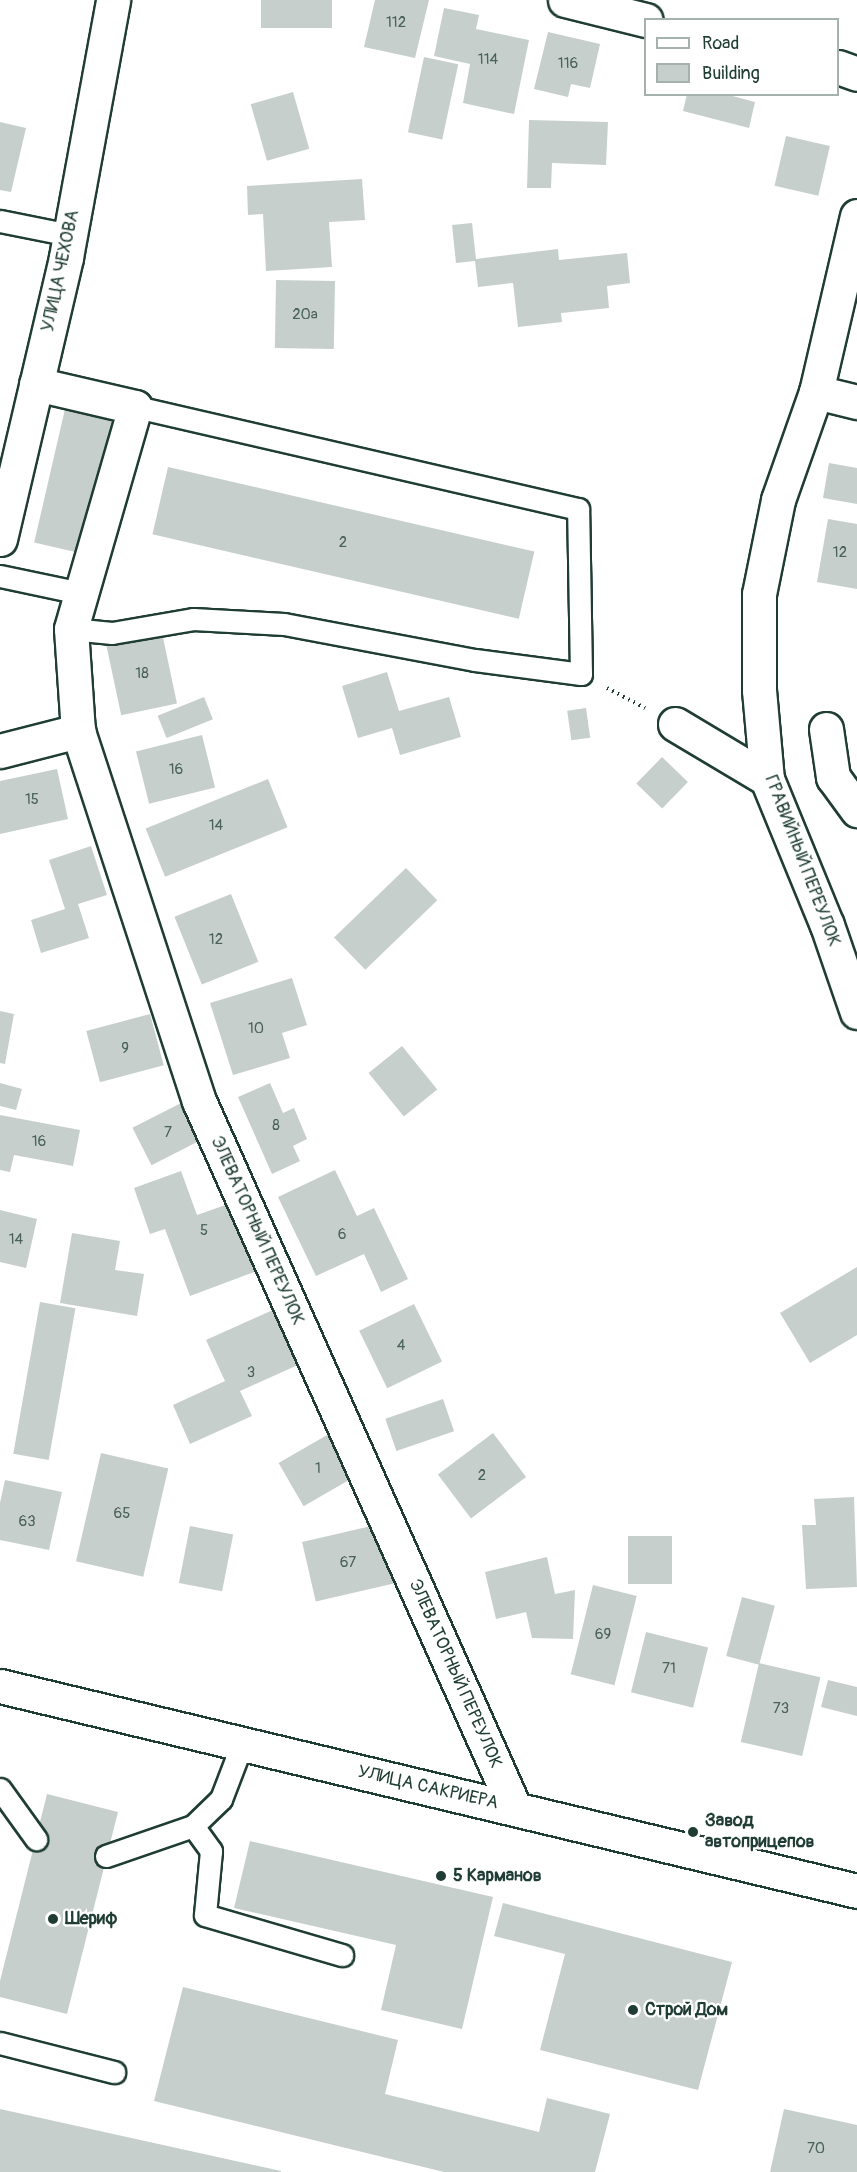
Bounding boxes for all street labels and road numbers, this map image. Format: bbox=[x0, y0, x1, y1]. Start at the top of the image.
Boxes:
street label: УЛИЦА ЧЕХОВА bbox=[38, 208, 84, 334]
street label: ГРАВИЙНЫЙ ПЕРЕУЛОК bbox=[759, 772, 845, 950]
street label: ЭЛЕВАТОРНЫЙ ПЕРЕУЛОК bbox=[206, 1133, 308, 1329]
street label: ЭЛЕВАТОРНЫЙ ПЕРЕУЛОК bbox=[404, 1576, 506, 1772]
street label: УЛИЦА САКРИЕРА bbox=[356, 1761, 500, 1815]

